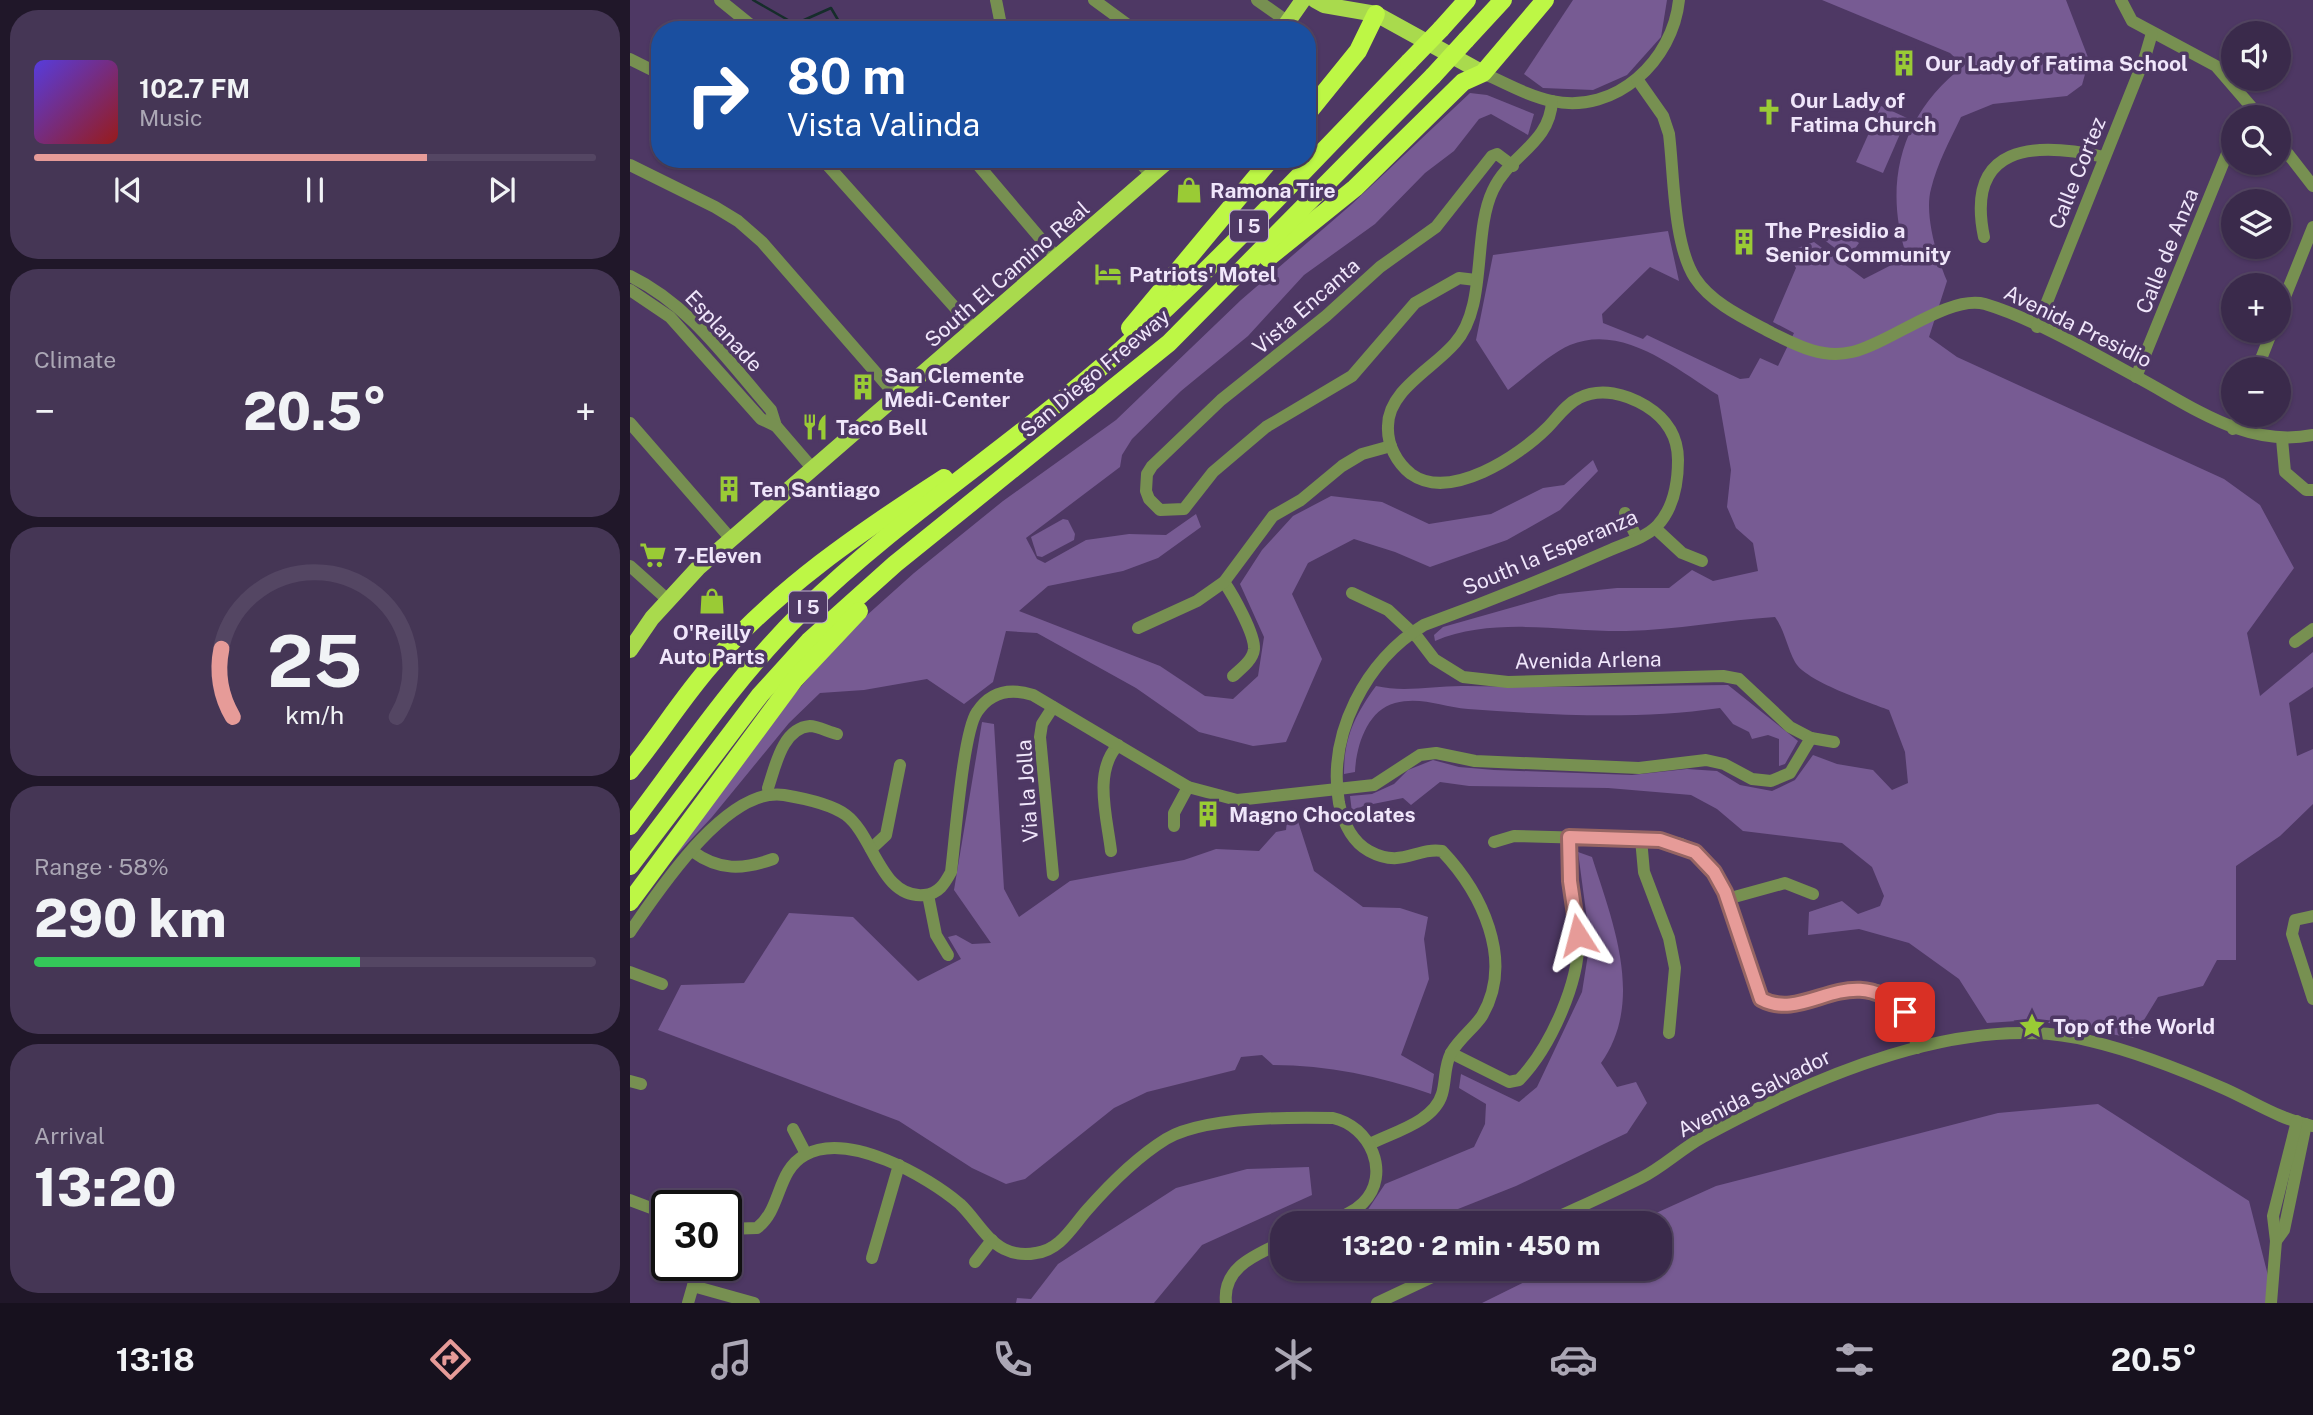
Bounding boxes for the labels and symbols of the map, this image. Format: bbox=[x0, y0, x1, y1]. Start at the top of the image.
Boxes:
building icon: Our Lady of Fatima School bbox=[1889, 48, 1919, 78]
place label: Our Lady of Fatima School bbox=[1925, 51, 2188, 76]
place label: Our Lady of Fatima Church bbox=[1790, 88, 1937, 137]
church icon: Our Lady of Fatima Church bbox=[1754, 97, 1784, 127]
street label: Calle Cortez bbox=[2043, 113, 2111, 233]
shop icon: Ramona Tire bbox=[1174, 175, 1204, 205]
place label: Ramona Tire bbox=[1210, 178, 1336, 203]
street label: Calle de Anza bbox=[2131, 185, 2203, 317]
street label: South El Camino Real bbox=[920, 196, 1094, 352]
road number: I 5 bbox=[1230, 210, 1268, 242]
place label: The Presidio a Senior Community bbox=[1765, 218, 1951, 267]
building icon: The Presidio a Senior Community bbox=[1729, 227, 1759, 257]
street label: Vista Encanta bbox=[1247, 253, 1365, 359]
hotel icon: Patriots' Motel bbox=[1093, 259, 1123, 289]
place label: Patriots' Motel bbox=[1129, 262, 1277, 287]
street label: Avenida Presidio bbox=[2000, 279, 2156, 373]
street label: Esplanade bbox=[680, 285, 768, 377]
street label: San Diego Freeway bbox=[1015, 303, 1175, 443]
place label: San Clemente Medi-Center bbox=[884, 363, 1024, 412]
building icon: San Clemente Medi-Center bbox=[848, 372, 878, 402]
restaurant icon: Taco Bell bbox=[800, 412, 830, 442]
place label: Taco Bell bbox=[836, 415, 928, 440]
building icon: Ten Santiago bbox=[714, 474, 744, 504]
place label: Ten Santiago bbox=[750, 477, 880, 502]
street label: South la Esperanza bbox=[1459, 504, 1641, 600]
supermarket icon: 7-Eleven bbox=[638, 540, 668, 570]
place label: 7-Eleven bbox=[674, 543, 762, 568]
shop icon: O'Reilly Auto Parts bbox=[697, 586, 727, 616]
road number: I 5 bbox=[789, 592, 827, 622]
place label: O'Reilly Auto Parts bbox=[659, 620, 765, 669]
street label: Avenida Arlena bbox=[1514, 646, 1662, 674]
street label: Via la Jolla bbox=[1011, 739, 1043, 843]
building icon: Magno Chocolates bbox=[1193, 799, 1223, 829]
place label: Magno Chocolates bbox=[1229, 802, 1416, 827]
position arrow bbox=[1541, 898, 1615, 972]
pin bbox=[1875, 982, 1935, 1042]
place icon: Top of the World bbox=[2017, 1011, 2047, 1041]
place label: Top of the World bbox=[2053, 1014, 2215, 1039]
street label: Avenida Salvador bbox=[1673, 1044, 1835, 1142]
speed limit sign: 30 bbox=[651, 1190, 742, 1281]

